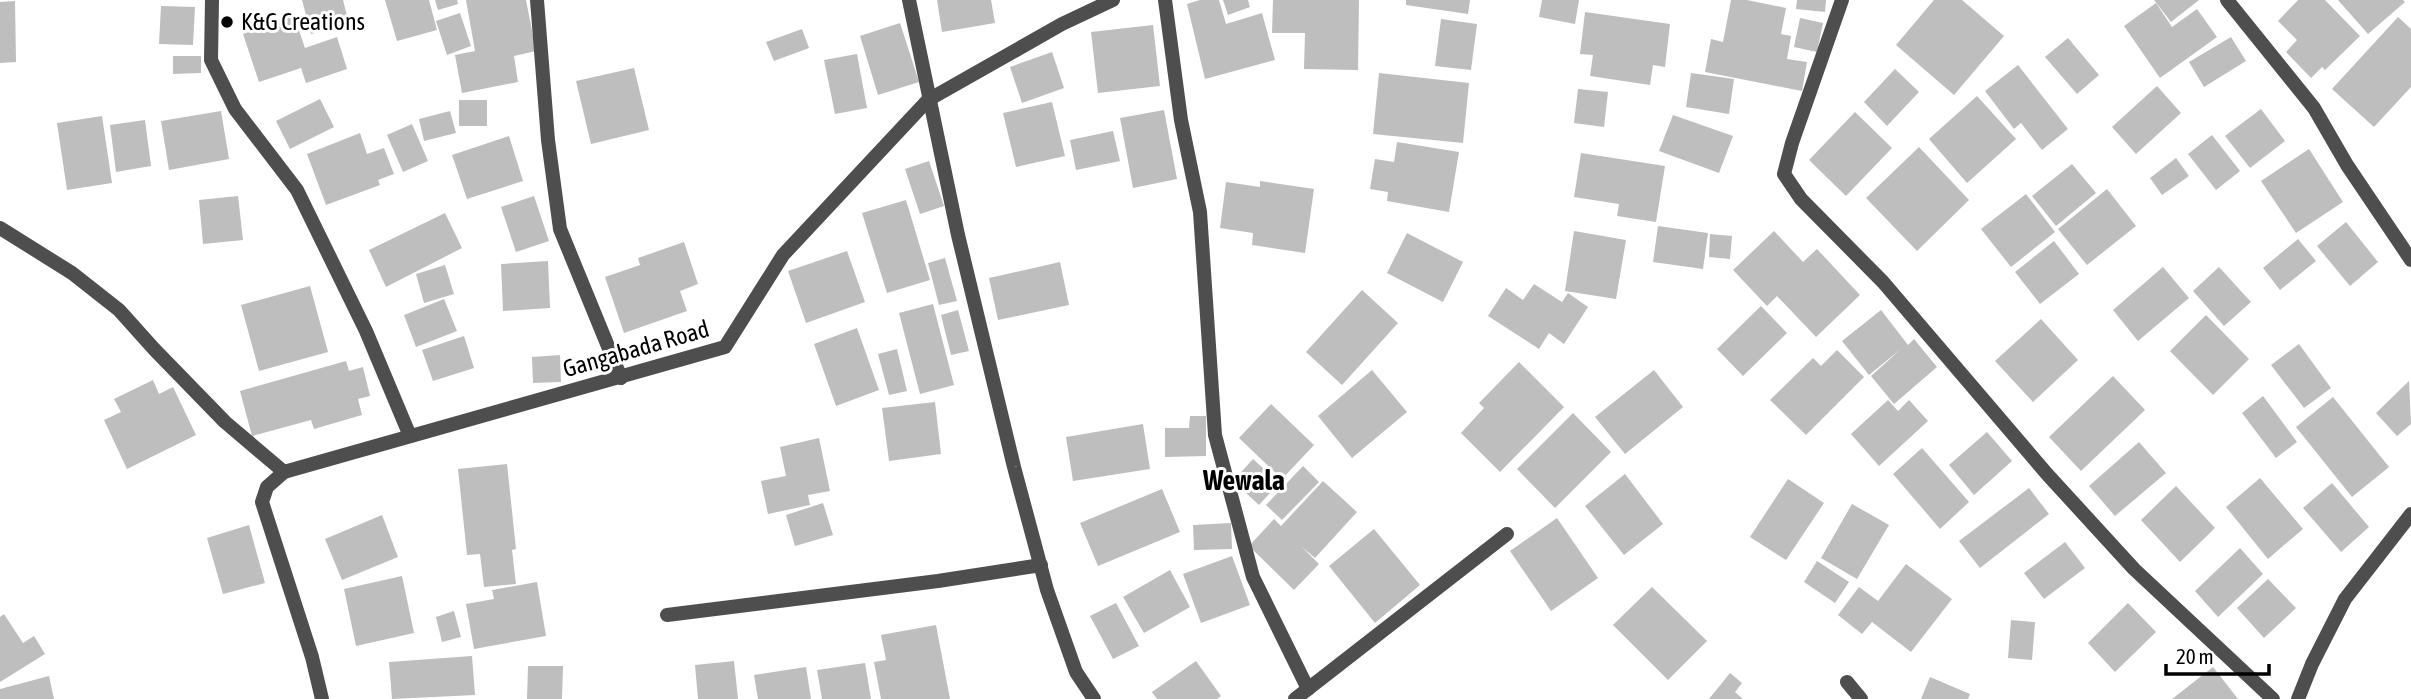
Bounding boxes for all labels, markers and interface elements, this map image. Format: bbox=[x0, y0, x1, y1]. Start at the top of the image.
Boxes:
place label: K&G Creations bbox=[241, 8, 365, 35]
marker: K&G Creations bbox=[219, 14, 235, 30]
street label: Gangabada Road bbox=[560, 315, 712, 382]
district label: Wewala bbox=[1202, 464, 1285, 496]
scale bar bbox=[2166, 632, 2269, 676]
text: 20 m bbox=[2176, 644, 2214, 668]

